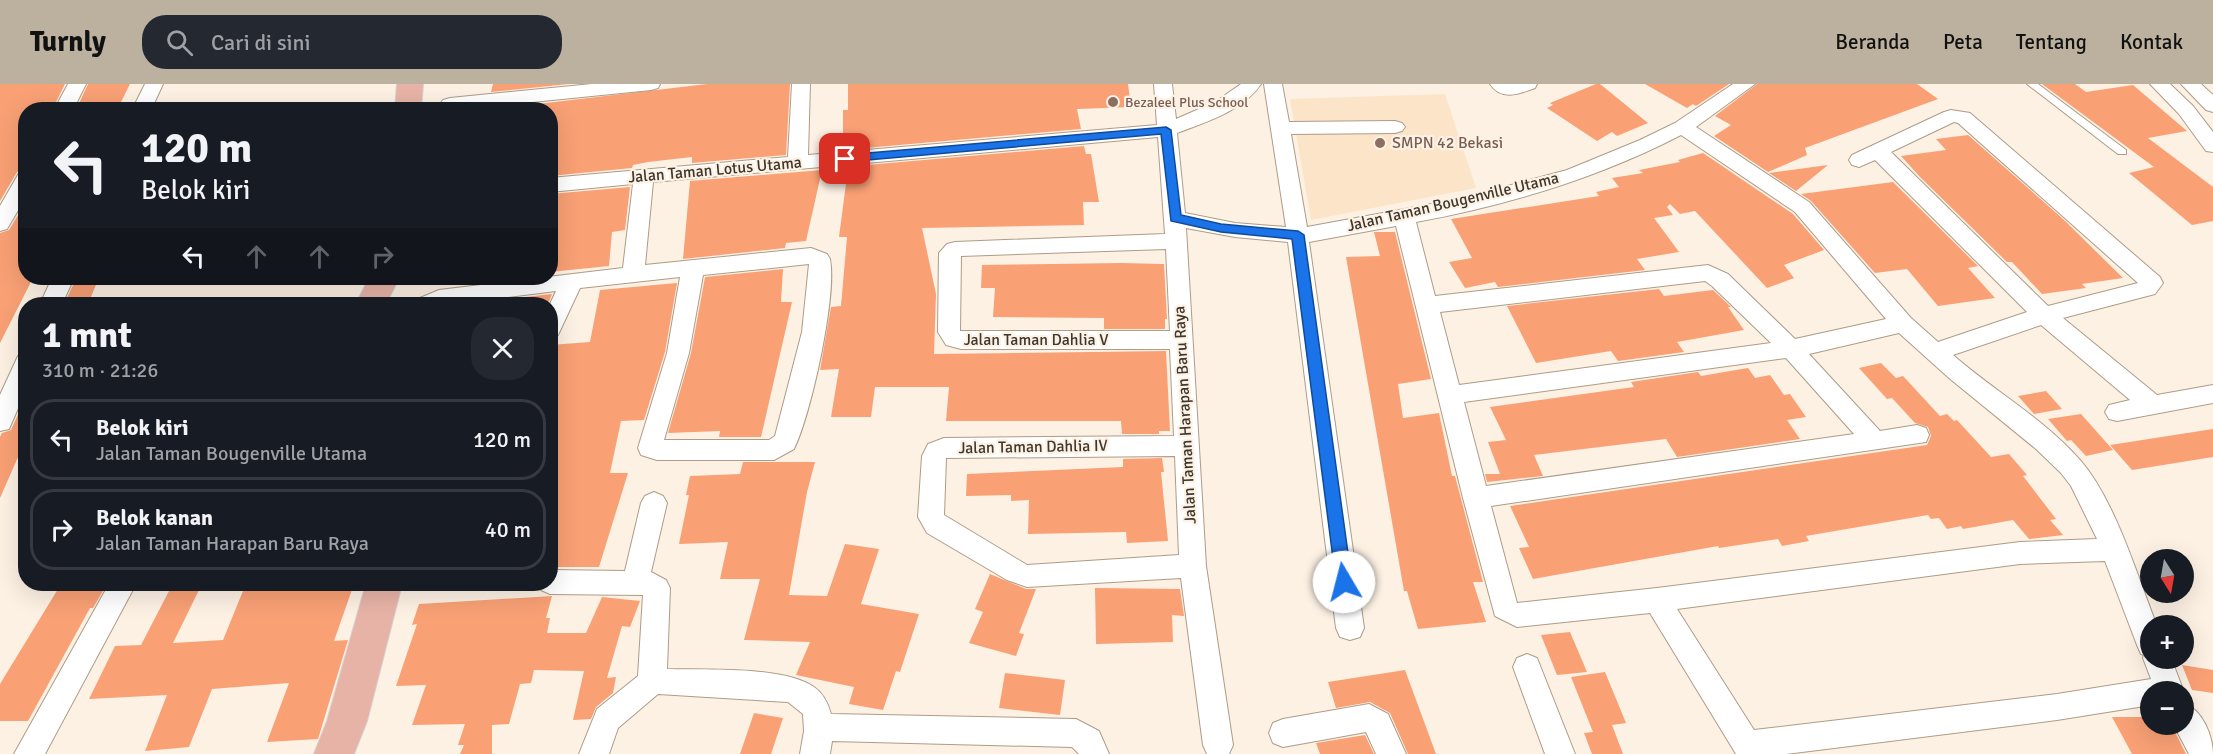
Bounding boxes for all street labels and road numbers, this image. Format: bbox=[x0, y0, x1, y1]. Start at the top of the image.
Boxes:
street label: Jalan Taman Lotus Utama bbox=[627, 152, 803, 188]
street label: Jalan Taman Bougenville Utama bbox=[1345, 168, 1561, 236]
street label: Jalan Taman Harapan Baru Raya bbox=[1169, 306, 1201, 524]
street label: Jalan Taman Dahlia V bbox=[964, 330, 1108, 350]
street label: Jalan Taman Dahlia IV bbox=[958, 436, 1108, 458]

